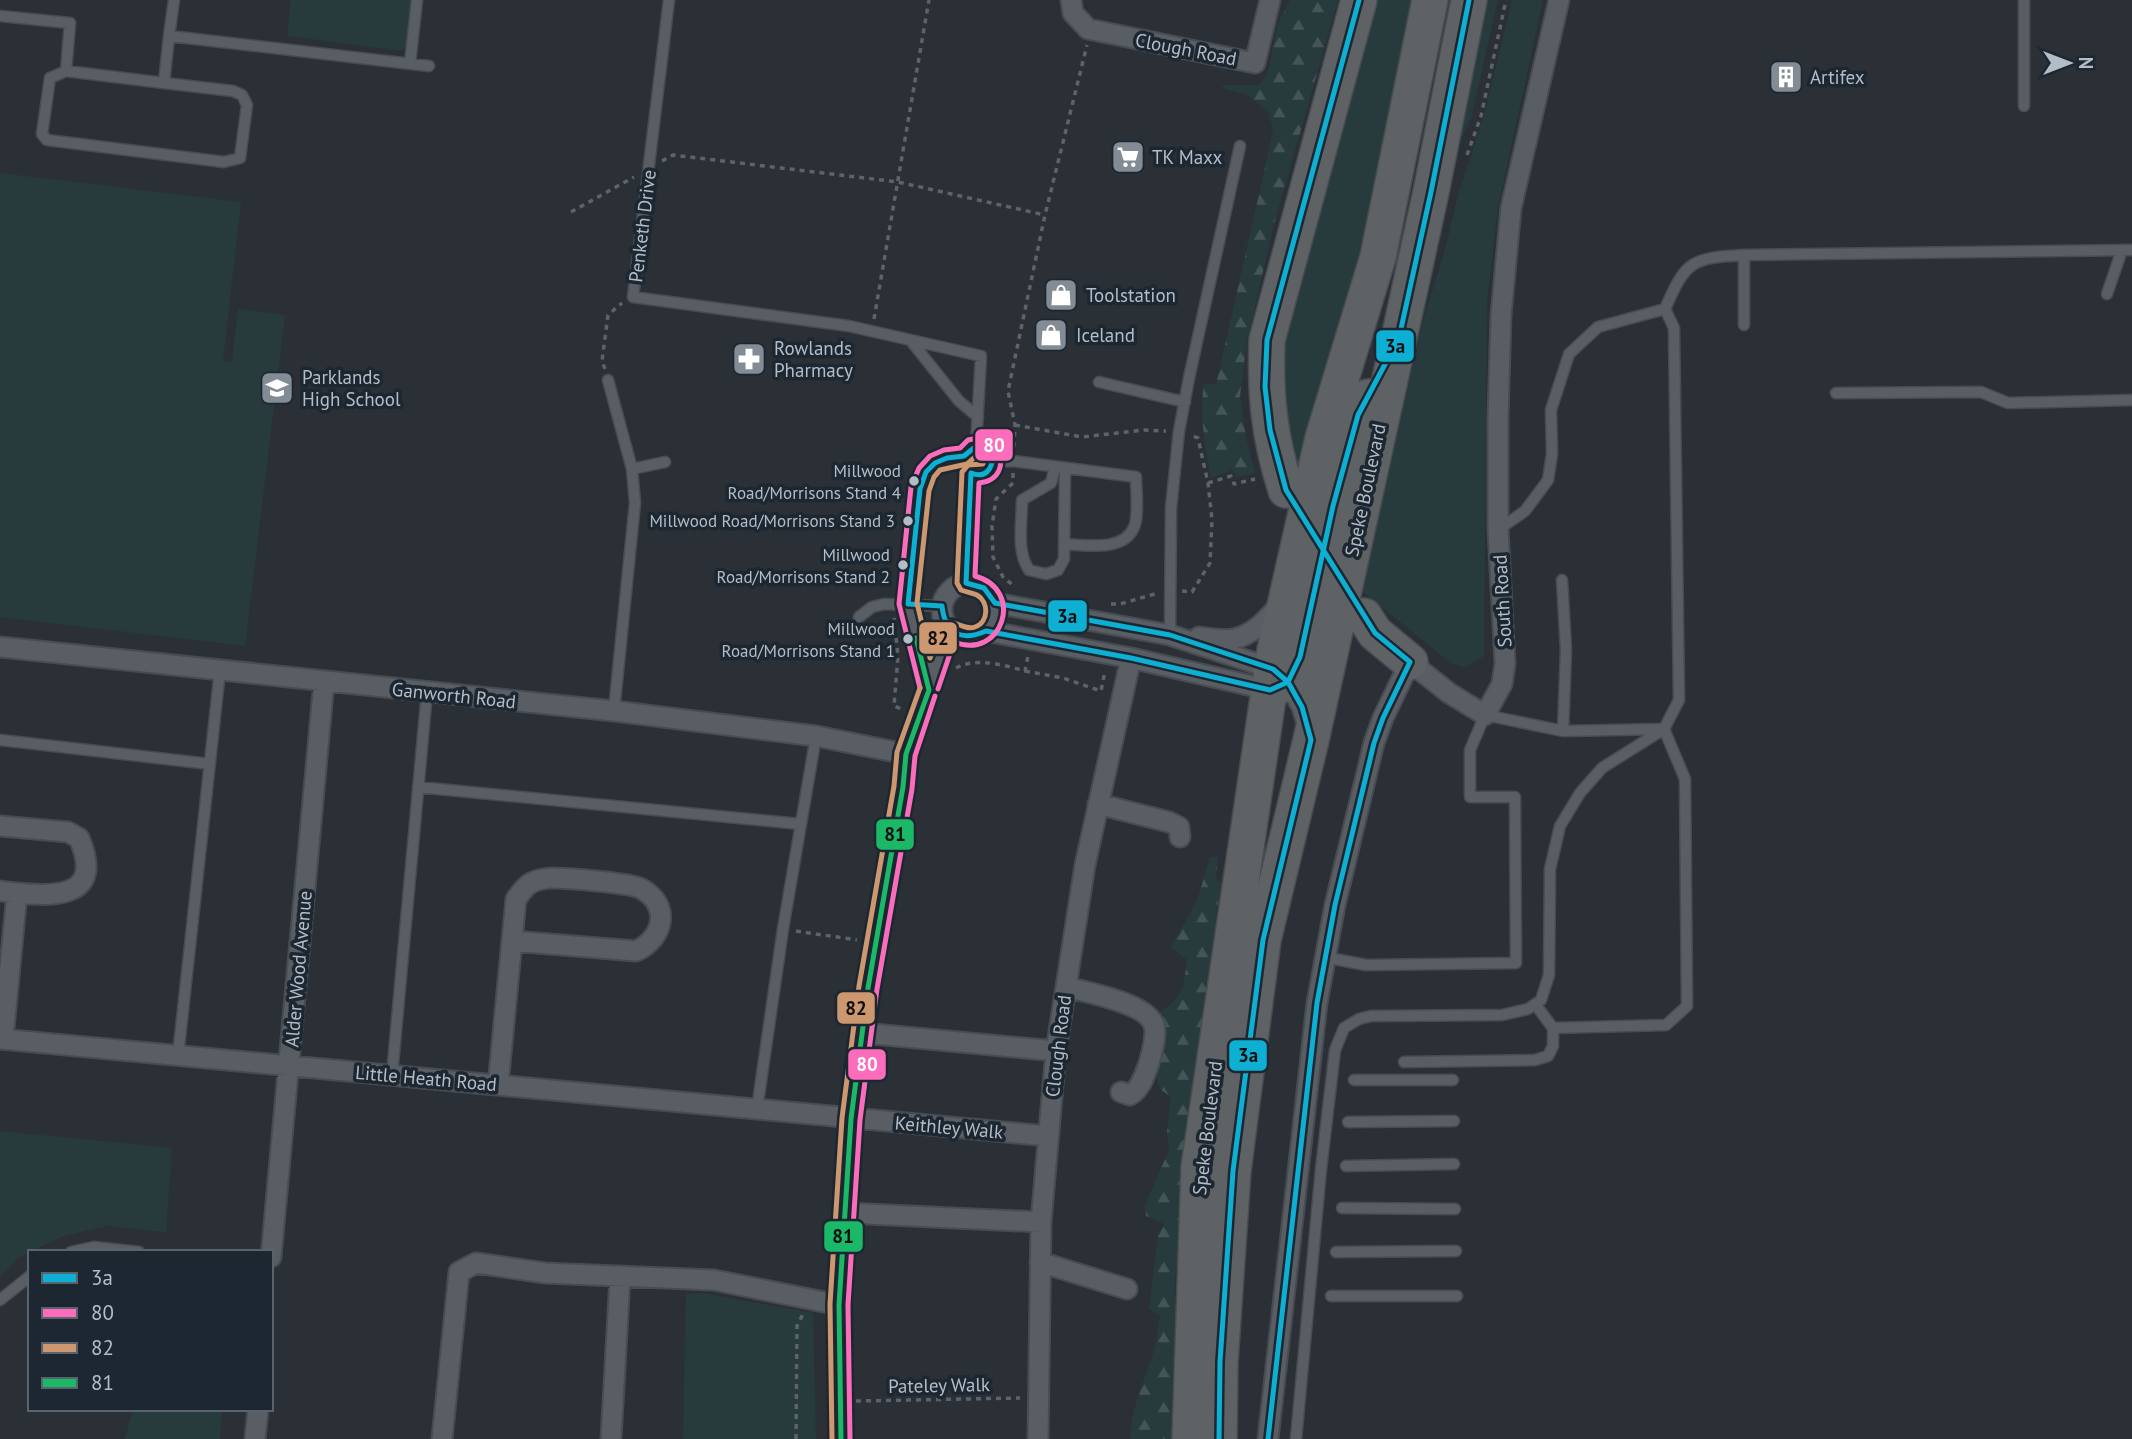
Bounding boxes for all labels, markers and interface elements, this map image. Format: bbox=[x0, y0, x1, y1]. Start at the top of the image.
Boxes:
street label: Clough Road bbox=[1133, 27, 1239, 71]
north arrow bbox=[2034, 28, 2104, 98]
text: N bbox=[2074, 57, 2098, 69]
building icon: Artifex bbox=[1767, 58, 1805, 96]
place label: Artifex bbox=[1810, 65, 1865, 89]
supermarket icon: TK Maxx bbox=[1109, 138, 1147, 176]
place label: TK Maxx bbox=[1152, 145, 1223, 169]
street label: Penketh Drive bbox=[623, 168, 661, 284]
shop icon: Toolstation bbox=[1042, 276, 1080, 314]
place label: Toolstation bbox=[1086, 283, 1176, 307]
shop icon: Iceland bbox=[1032, 316, 1070, 354]
place label: Iceland bbox=[1076, 323, 1135, 347]
line badge: 3a bbox=[1375, 329, 1415, 363]
text: 3a bbox=[1385, 334, 1405, 358]
place label: Rowlands Pharmacy bbox=[774, 336, 853, 382]
pharmacy icon: Rowlands Pharmacy bbox=[730, 340, 768, 378]
place label: Parklands High School bbox=[302, 365, 401, 411]
school or university icon: Parklands High School bbox=[258, 369, 296, 407]
street label: Speke Boulevard bbox=[1339, 421, 1391, 559]
line badge: 80 bbox=[974, 428, 1014, 462]
text: 80 bbox=[983, 433, 1005, 457]
place label: Millwood Road/Morrisons Stand 4 bbox=[728, 460, 901, 504]
marker: Millwood Road/Morrisons Stand 4 bbox=[907, 474, 921, 488]
place label: Millwood Road/Morrisons Stand 3 bbox=[649, 510, 895, 532]
marker: Millwood Road/Morrisons Stand 3 bbox=[901, 514, 915, 528]
place label: Millwood Road/Morrisons Stand 2 bbox=[717, 544, 890, 588]
street label: South Road bbox=[1488, 554, 1516, 648]
marker: Millwood Road/Morrisons Stand 2 bbox=[896, 558, 910, 572]
line badge: 3a bbox=[1047, 599, 1088, 633]
text: 3a bbox=[1057, 604, 1077, 628]
place label: Millwood Road/Morrisons Stand 1 bbox=[722, 618, 895, 662]
line badge: 82 bbox=[918, 621, 958, 655]
text: 82 bbox=[927, 626, 949, 650]
marker: Millwood Road/Morrisons Stand 1 bbox=[901, 632, 915, 646]
street label: Ganworth Road bbox=[391, 677, 517, 713]
line badge: 81 bbox=[875, 818, 915, 851]
text: 81 bbox=[884, 822, 906, 846]
street label: Alder Wood Avenue bbox=[279, 890, 317, 1048]
line badge: 82 bbox=[836, 991, 876, 1025]
street label: Clough Road bbox=[1040, 994, 1076, 1098]
text: 82 bbox=[845, 996, 867, 1020]
line badge: 3a bbox=[1228, 1039, 1268, 1072]
text: 3a bbox=[1238, 1043, 1258, 1067]
line badge: 80 bbox=[847, 1048, 887, 1081]
text: 80 bbox=[856, 1052, 878, 1076]
street label: Speke Boulevard bbox=[1187, 1059, 1227, 1197]
street label: Little Heath Road bbox=[354, 1060, 498, 1096]
street label: Keithley Walk bbox=[894, 1110, 1004, 1144]
line badge: 81 bbox=[823, 1220, 864, 1253]
text: 81 bbox=[832, 1224, 854, 1248]
legend bbox=[28, 1250, 273, 1411]
text: 3a bbox=[91, 1264, 113, 1291]
text: 80 bbox=[91, 1299, 114, 1326]
text: 82 bbox=[91, 1334, 114, 1361]
text: 81 bbox=[91, 1369, 114, 1396]
street label: Pateley Walk bbox=[888, 1372, 990, 1398]

